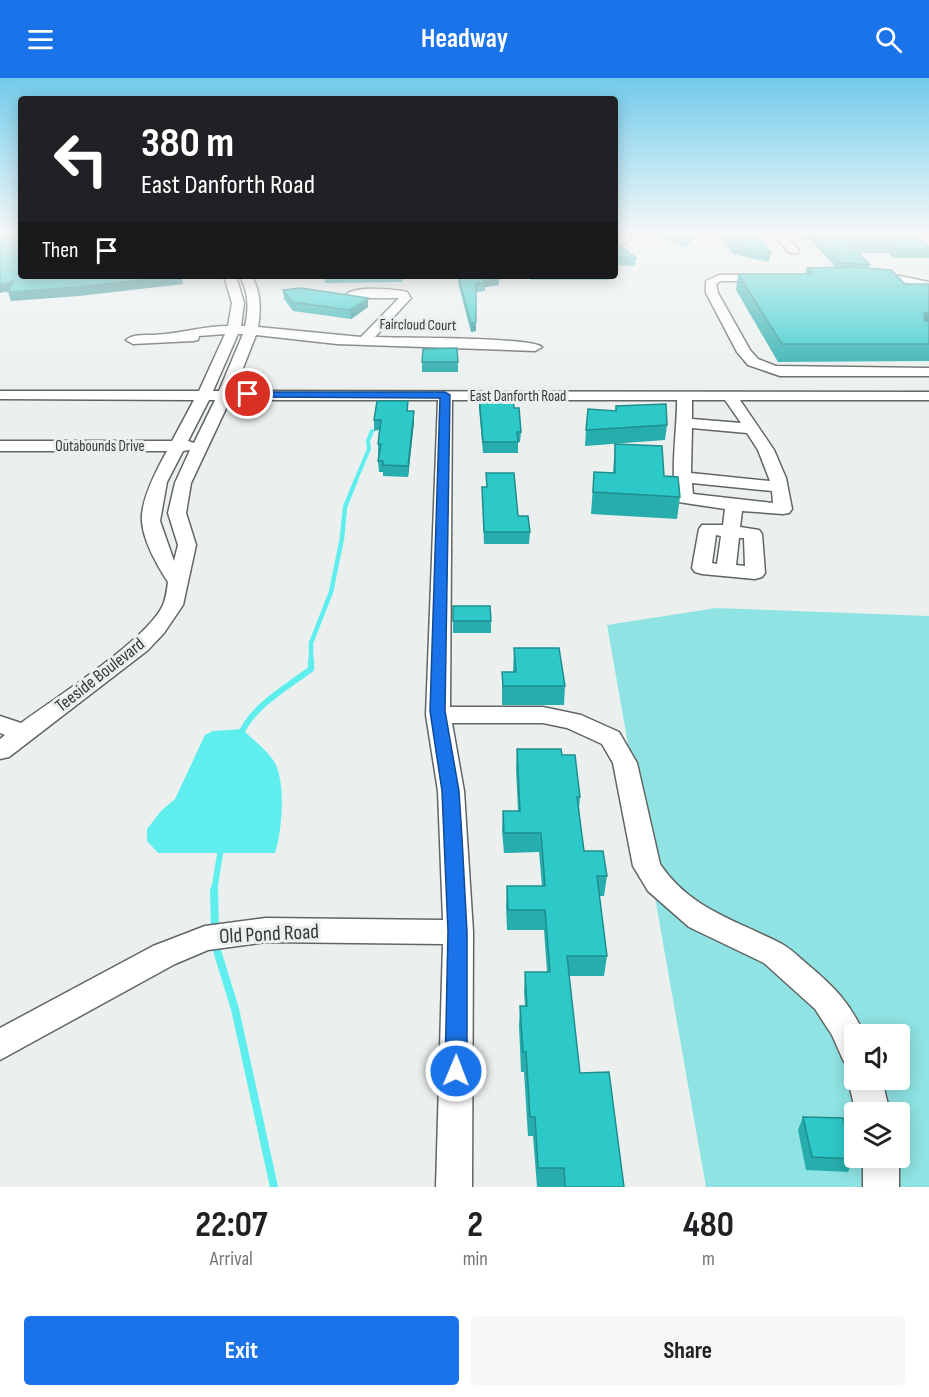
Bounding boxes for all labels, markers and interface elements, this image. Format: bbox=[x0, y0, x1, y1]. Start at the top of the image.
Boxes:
icon: menu bbox=[24, 23, 57, 56]
text: Headway bbox=[421, 23, 508, 55]
icon: search bbox=[872, 23, 905, 56]
text: 380 m bbox=[141, 118, 234, 169]
icon: left bbox=[42, 120, 120, 198]
text: East Danforth Road bbox=[141, 169, 315, 201]
icon: arrive bbox=[90, 234, 123, 267]
text: Then bbox=[42, 237, 78, 264]
street label: Faircloud Court bbox=[380, 315, 457, 335]
pin bbox=[222, 368, 273, 419]
icon: arrive bbox=[231, 377, 264, 410]
street label: East Danforth Road bbox=[470, 387, 566, 406]
street label: Outabounds Drive bbox=[55, 437, 145, 456]
street label: Teeside Boulevard bbox=[51, 634, 149, 716]
street label: Old Pond Road bbox=[218, 919, 320, 949]
map controls bbox=[844, 1024, 910, 1168]
button: sound bbox=[844, 1024, 910, 1090]
position arrow bbox=[424, 1039, 488, 1103]
button: layers bbox=[844, 1102, 910, 1168]
text: 22:07 bbox=[195, 1204, 268, 1247]
text: 2 bbox=[467, 1204, 483, 1247]
text: 480 bbox=[683, 1204, 734, 1247]
text: Arrival bbox=[210, 1247, 253, 1271]
text: min bbox=[463, 1247, 488, 1271]
text: m bbox=[702, 1247, 715, 1271]
button: Exit bbox=[24, 1316, 459, 1385]
button: Share bbox=[471, 1316, 905, 1385]

